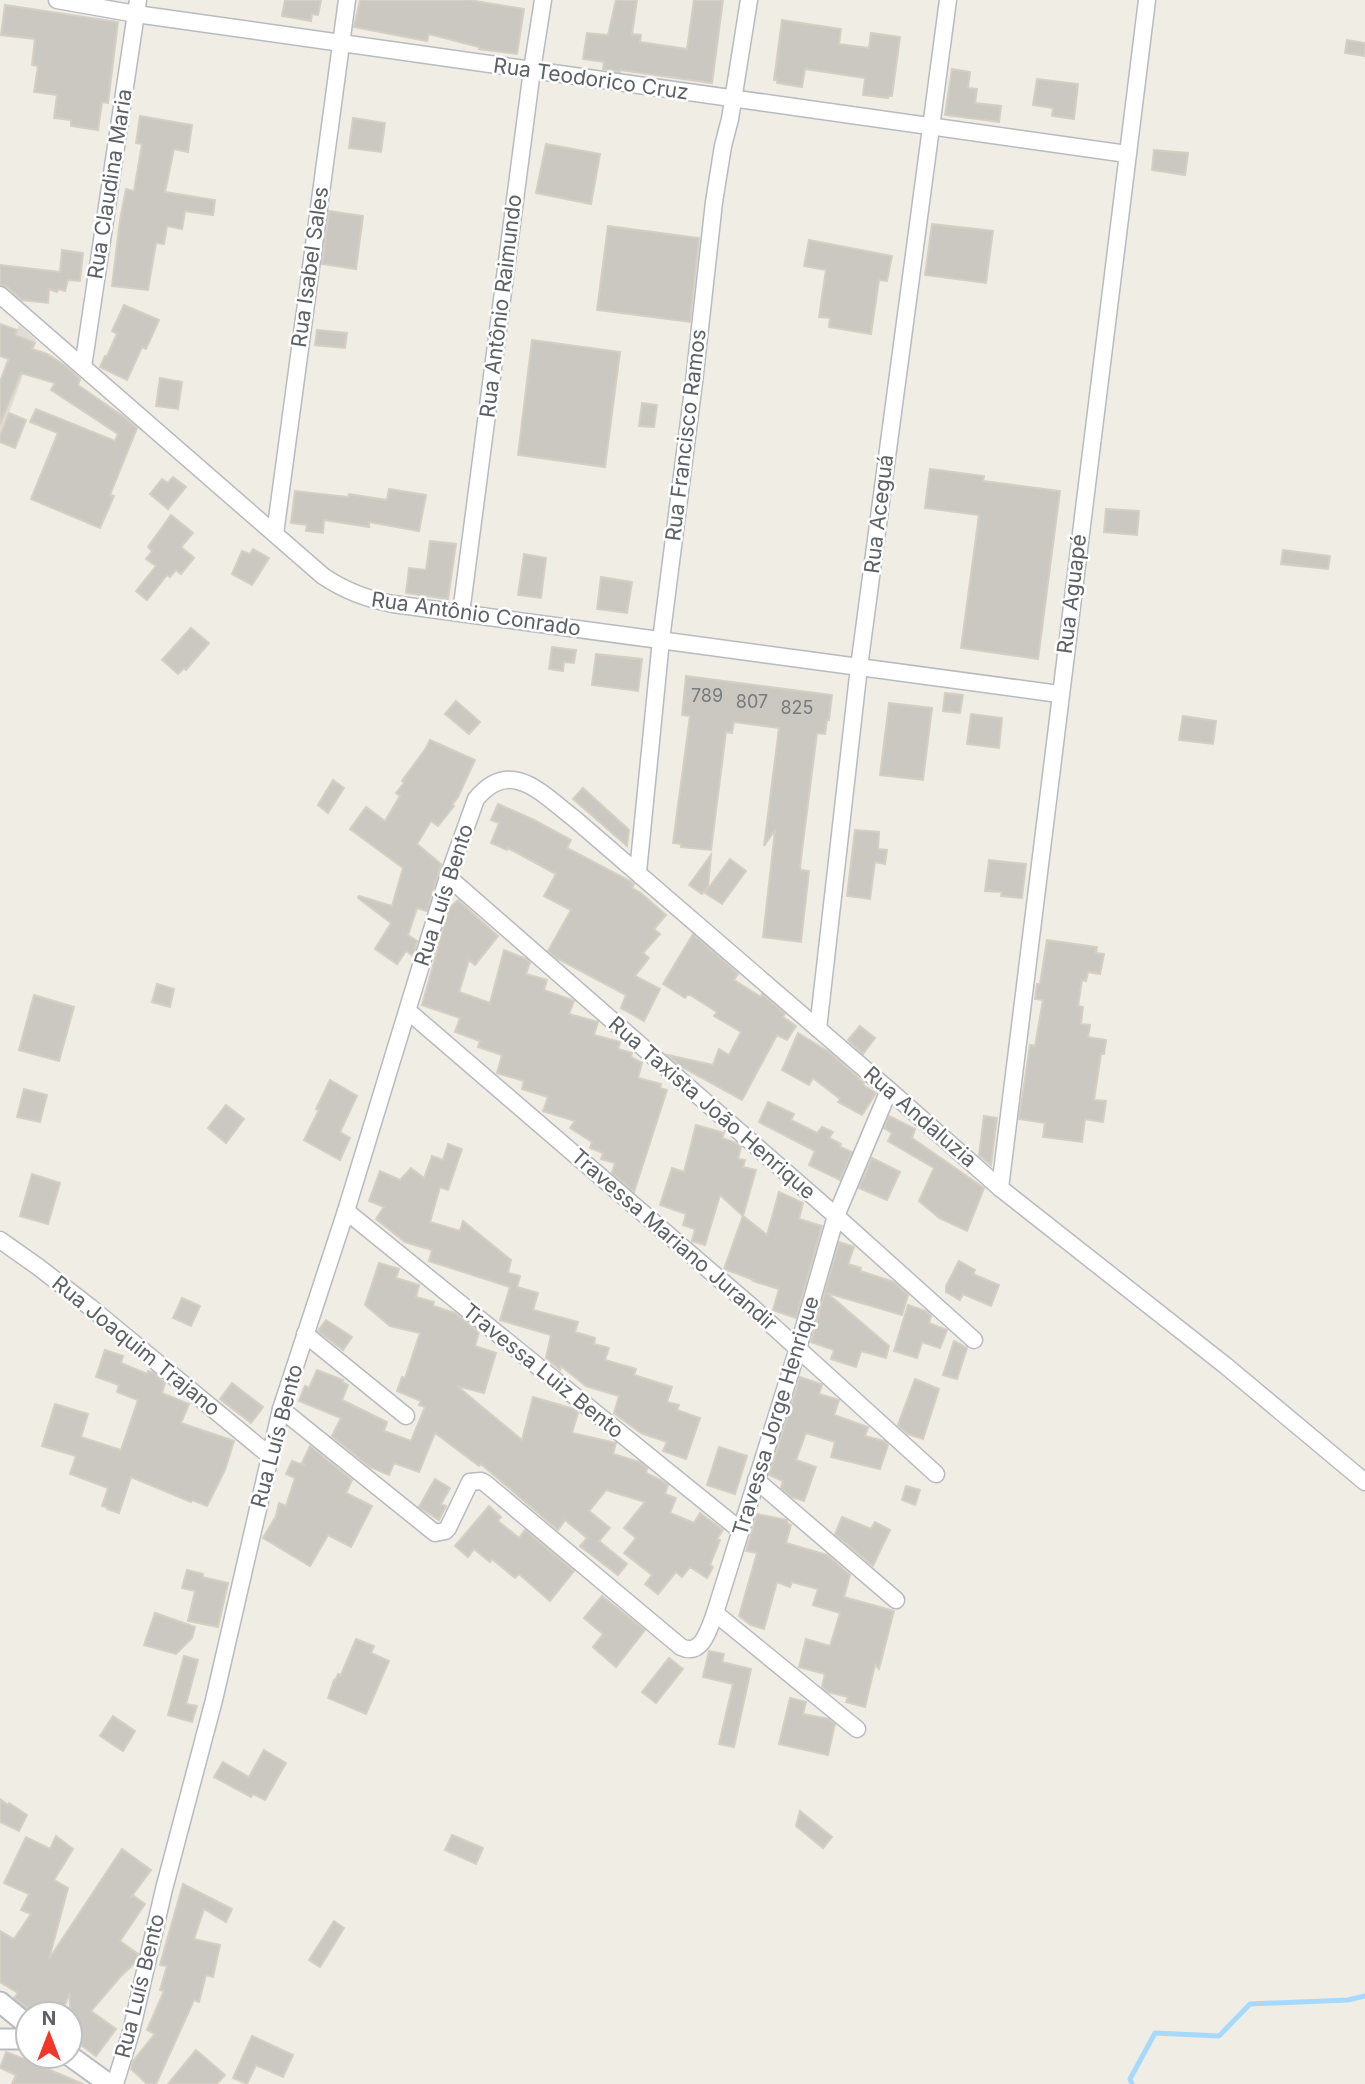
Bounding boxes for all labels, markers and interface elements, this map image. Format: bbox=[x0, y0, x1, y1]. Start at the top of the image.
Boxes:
street label: Rua Teodorico Cruz bbox=[492, 52, 690, 105]
street label: Rua Claudina Maria bbox=[82, 87, 137, 281]
street label: Rua Isabel Sales bbox=[286, 185, 333, 349]
street label: Rua Antônio Raimundo bbox=[474, 193, 527, 419]
street label: Rua Francisco Ramos bbox=[660, 327, 711, 542]
street label: Rua Aceguá bbox=[859, 453, 898, 575]
street label: Rua Aguapé bbox=[1052, 533, 1091, 655]
street label: Rua Antônio Conrado bbox=[370, 586, 582, 641]
house number: 789 bbox=[691, 685, 723, 706]
house number: 807 bbox=[736, 691, 768, 712]
house number: 825 bbox=[780, 697, 814, 718]
street label: Rua Luís Bento bbox=[409, 821, 478, 969]
street label: Rua Taxista João Henrique bbox=[604, 1011, 821, 1204]
street label: Rua Andaluzia bbox=[859, 1061, 982, 1172]
street label: Travessa Mariano Jurandir bbox=[566, 1143, 782, 1336]
street label: Rua Joaquim Trajano bbox=[47, 1270, 225, 1421]
street label: Travessa Jorge Henrique bbox=[727, 1293, 824, 1539]
street label: Travessa Luiz Bento bbox=[458, 1298, 629, 1443]
street label: Rua Luís Bento bbox=[245, 1361, 308, 1510]
street label: Rua Luís Bento bbox=[110, 1911, 170, 2061]
north arrow bbox=[14, 2000, 84, 2070]
text: N bbox=[42, 2007, 56, 2030]

